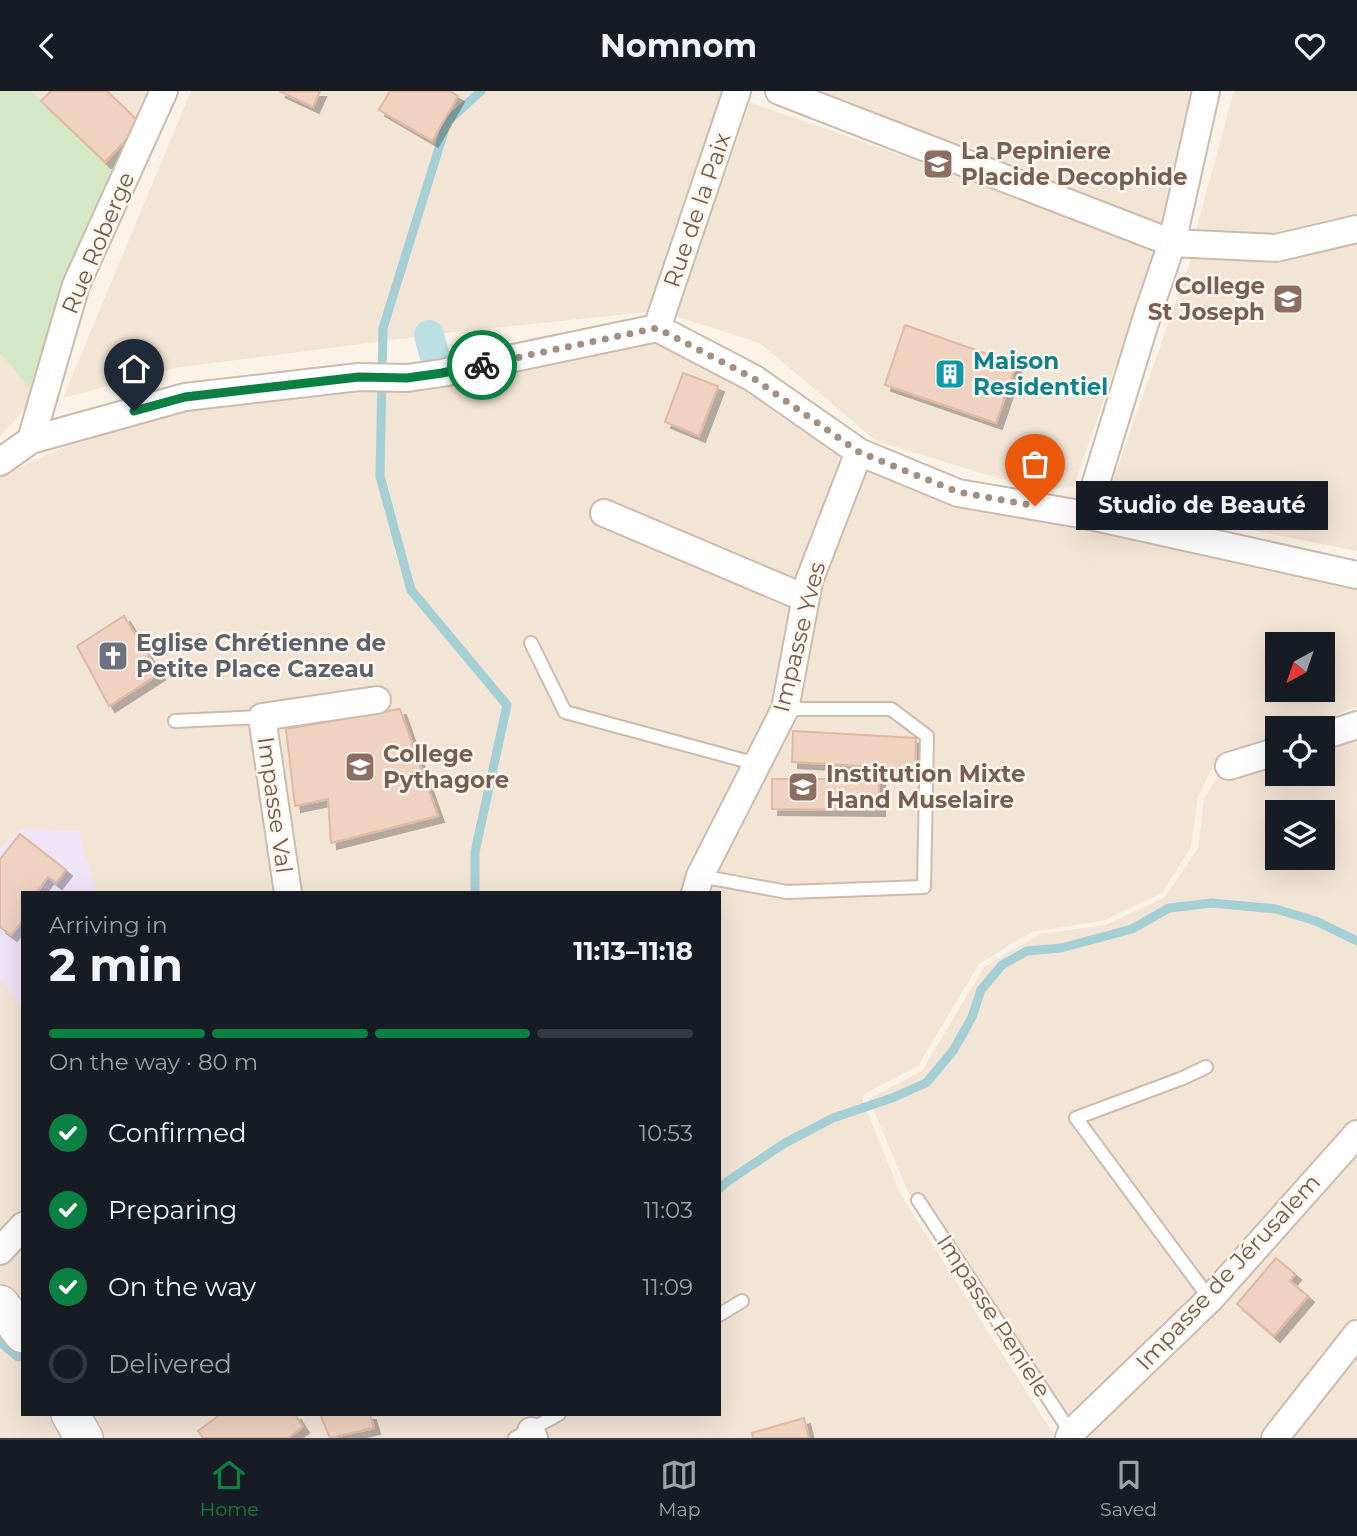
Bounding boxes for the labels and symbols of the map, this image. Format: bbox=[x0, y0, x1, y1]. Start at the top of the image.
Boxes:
street label: Rue de la Paix bbox=[657, 129, 737, 291]
place label: La Pepiniere Placide Decophide bbox=[961, 137, 1188, 191]
school or university icon: La Pepiniere Placide Decophide bbox=[921, 147, 955, 181]
street label: Rue Roberge bbox=[56, 168, 140, 318]
place label: College St Joseph bbox=[1148, 272, 1265, 326]
school or university icon: College St Joseph bbox=[1271, 282, 1305, 316]
courier bbox=[447, 330, 517, 400]
pin bbox=[104, 339, 164, 411]
place label: Maison Residentiel bbox=[973, 347, 1108, 401]
building icon: Maison Residentiel bbox=[933, 357, 967, 391]
pin bbox=[1005, 434, 1065, 506]
callout: Studio de Beauté bbox=[1077, 481, 1329, 531]
street label: Impasse Yves bbox=[767, 559, 831, 715]
place label: Eglise Chrétienne de Petite Place Cazeau bbox=[136, 629, 386, 683]
north arrow bbox=[1265, 632, 1335, 702]
church icon: Eglise Chrétienne de Petite Place Cazeau bbox=[96, 639, 130, 673]
street label: Impasse Val bbox=[252, 735, 298, 875]
place label: College Pythagore bbox=[383, 740, 509, 794]
school or university icon: College Pythagore bbox=[343, 750, 377, 784]
place label: Institution Mixte Hand Muselaire bbox=[826, 760, 1025, 814]
school or university icon: Institution Mixte Hand Muselaire bbox=[786, 770, 820, 804]
street label: Impasse de Jérusalem bbox=[1130, 1168, 1326, 1376]
street label: Impasse Peniele bbox=[931, 1229, 1057, 1403]

